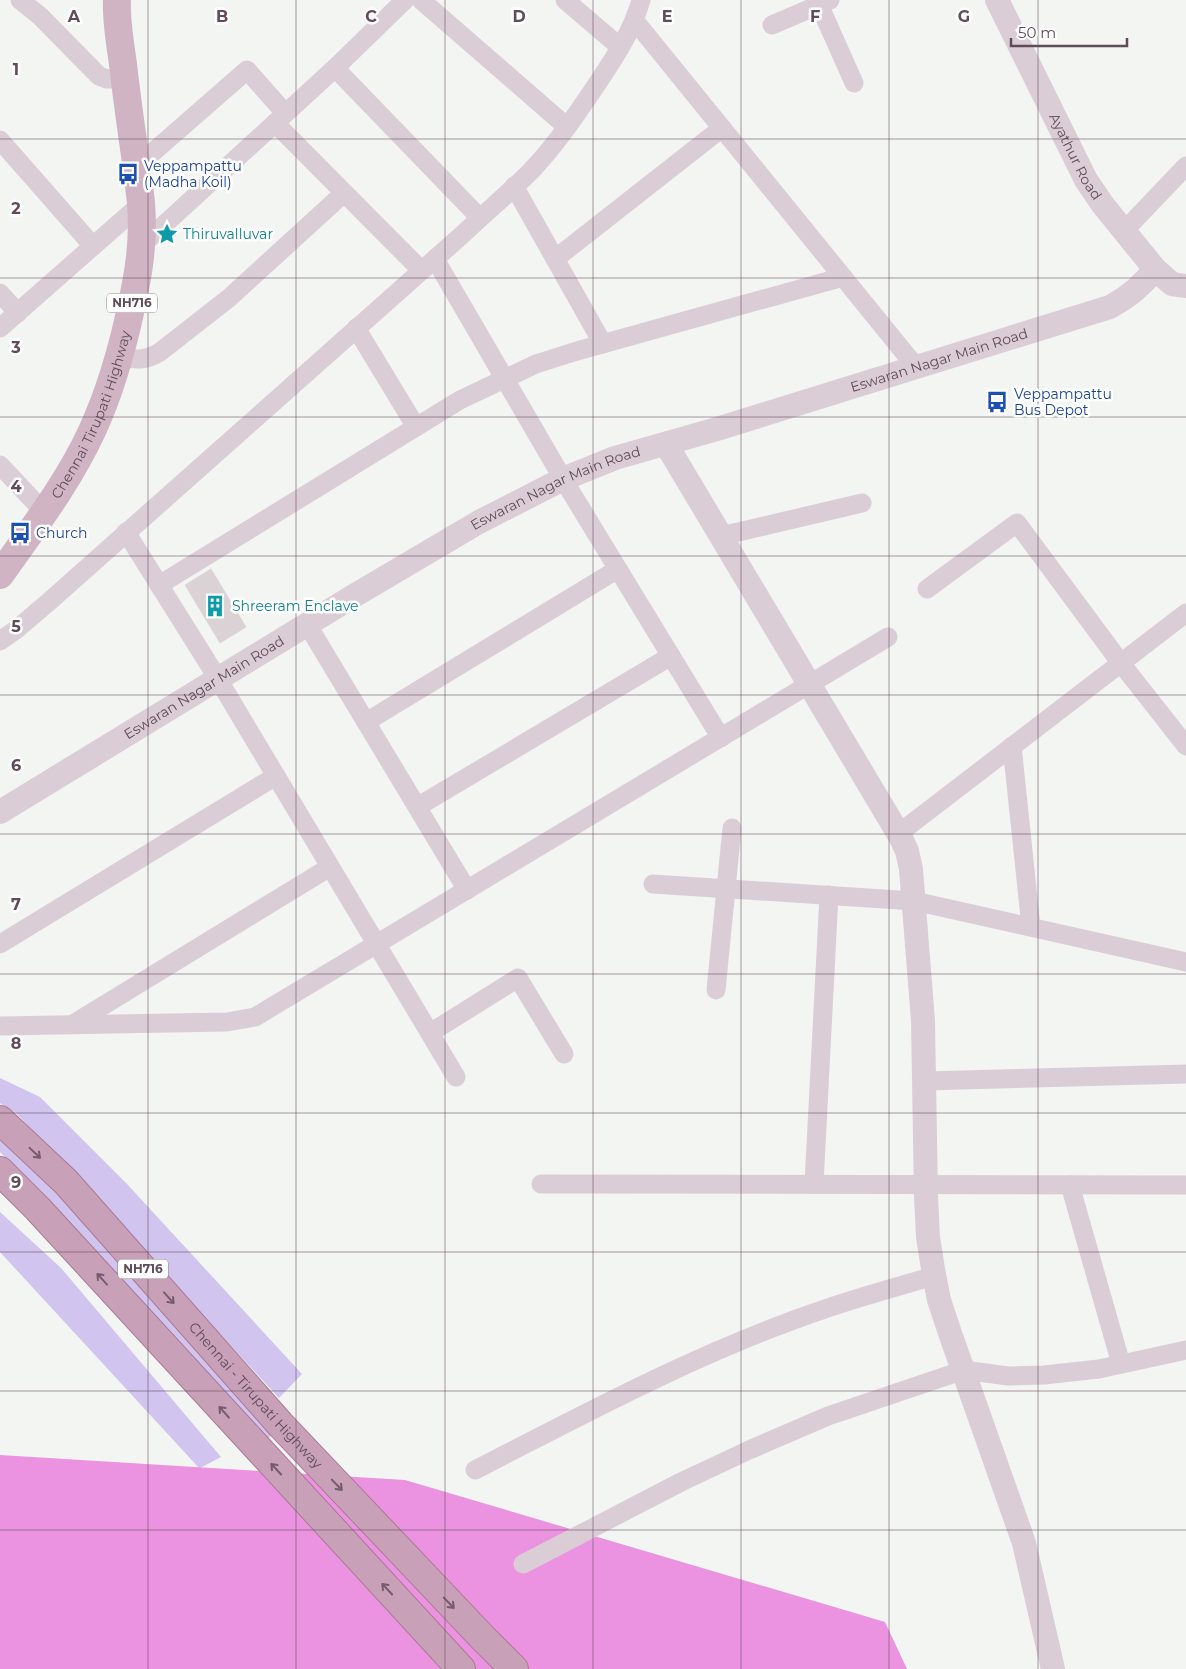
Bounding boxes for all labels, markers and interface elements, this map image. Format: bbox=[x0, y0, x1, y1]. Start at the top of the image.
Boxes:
text: A bbox=[67, 7, 81, 26]
text: B bbox=[216, 7, 228, 26]
text: C bbox=[365, 7, 377, 26]
text: D bbox=[512, 7, 526, 26]
text: E bbox=[662, 7, 672, 26]
text: F bbox=[810, 7, 820, 26]
text: G bbox=[958, 7, 970, 26]
scale bar bbox=[1011, 15, 1127, 47]
text: 50 m bbox=[1018, 23, 1056, 42]
text: 1 bbox=[13, 60, 19, 79]
street label: Ayathur Road bbox=[1045, 110, 1106, 203]
place label: Veppampattu (Madha Koil) bbox=[144, 157, 242, 191]
bus stop icon: Veppampattu (Madha Koil) bbox=[115, 161, 141, 187]
text: 2 bbox=[11, 199, 21, 218]
place icon: Thiruvalluvar bbox=[154, 221, 180, 247]
place label: Thiruvalluvar bbox=[183, 225, 273, 243]
road number: NH716 bbox=[107, 294, 157, 312]
street label: Eswaran Nagar Main Road bbox=[848, 324, 1030, 396]
street label: Chennai Tirupati Highway bbox=[47, 328, 135, 502]
text: 3 bbox=[10, 338, 21, 357]
place label: Veppampattu Bus Depot bbox=[1014, 385, 1112, 419]
bus stop icon: Veppampattu Bus Depot bbox=[984, 389, 1010, 415]
street label: Eswaran Nagar Main Road bbox=[467, 442, 642, 534]
text: 4 bbox=[10, 477, 22, 496]
bus stop icon: Church bbox=[7, 520, 33, 546]
place label: Church bbox=[36, 524, 87, 542]
building icon: Shreeram Enclave bbox=[202, 593, 228, 619]
place label: Shreeram Enclave bbox=[232, 597, 359, 615]
text: 5 bbox=[11, 617, 21, 636]
street label: Eswaran Nagar Main Road bbox=[120, 632, 287, 743]
text: 6 bbox=[11, 756, 21, 775]
text: 7 bbox=[11, 895, 21, 914]
text: 8 bbox=[11, 1034, 21, 1053]
one-way arrow bbox=[29, 1147, 42, 1159]
text: 9 bbox=[11, 1173, 21, 1192]
road number: NH716 bbox=[118, 1260, 168, 1278]
one-way arrow bbox=[96, 1273, 108, 1286]
one-way arrow bbox=[163, 1292, 175, 1305]
street label: Chennai - Tirupati Highway bbox=[185, 1318, 327, 1473]
one-way arrow bbox=[218, 1406, 230, 1418]
one-way arrow bbox=[270, 1463, 282, 1476]
one-way arrow bbox=[331, 1479, 343, 1492]
one-way arrow bbox=[381, 1582, 392, 1595]
one-way arrow bbox=[443, 1597, 455, 1609]

